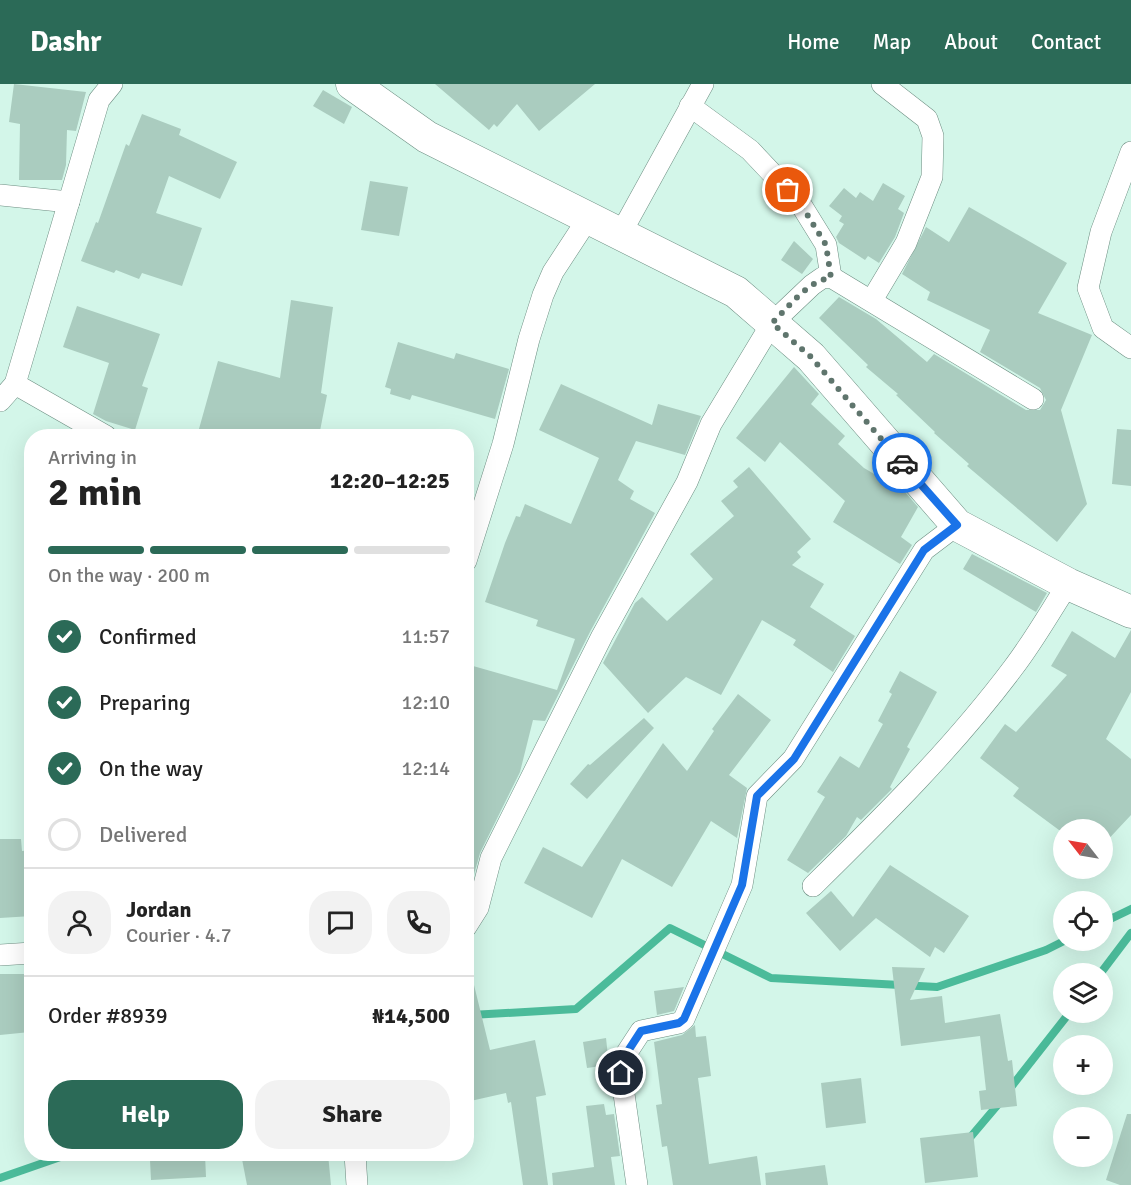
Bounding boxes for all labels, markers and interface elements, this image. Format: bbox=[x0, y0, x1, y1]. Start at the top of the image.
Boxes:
text: Dashr bbox=[30, 25, 101, 59]
text: Home bbox=[787, 29, 840, 55]
text: Map bbox=[873, 29, 911, 55]
text: About bbox=[944, 29, 998, 55]
text: Contact bbox=[1031, 29, 1101, 55]
pin bbox=[762, 164, 813, 215]
icon: bag bbox=[771, 173, 804, 206]
courier bbox=[872, 433, 932, 493]
text: Arriving in bbox=[48, 445, 137, 470]
icon: car bbox=[886, 447, 919, 480]
text: 12:20–12:25 bbox=[330, 467, 450, 494]
text: 2 min bbox=[48, 468, 142, 516]
text: On the way · 200 m bbox=[48, 563, 210, 588]
icon: check bbox=[48, 620, 81, 653]
text: Confirmed bbox=[99, 623, 197, 650]
text: 11:57 bbox=[401, 624, 450, 649]
icon: check bbox=[48, 686, 81, 719]
text: Preparing bbox=[99, 689, 191, 716]
text: 12:10 bbox=[401, 690, 450, 715]
icon: check bbox=[48, 752, 81, 785]
text: On the way bbox=[99, 755, 203, 782]
text: 12:14 bbox=[401, 756, 450, 781]
north arrow bbox=[1053, 819, 1113, 879]
map controls bbox=[1053, 819, 1113, 1167]
text: Delivered bbox=[99, 821, 187, 848]
button: person bbox=[48, 891, 111, 954]
button: chat bbox=[309, 891, 372, 954]
button: phone bbox=[387, 891, 450, 954]
button: locate bbox=[1053, 891, 1113, 951]
text: Jordan bbox=[126, 896, 192, 923]
text: Courier · 4.7 bbox=[126, 923, 232, 948]
button: layers bbox=[1053, 963, 1113, 1023]
text: Order #8939 bbox=[48, 1002, 168, 1029]
text: ₦14,500 bbox=[372, 1002, 450, 1029]
button: + bbox=[1053, 1035, 1113, 1095]
pin bbox=[595, 1047, 646, 1098]
icon: home bbox=[604, 1056, 637, 1089]
button: Help bbox=[48, 1080, 243, 1149]
button: Share bbox=[255, 1080, 450, 1149]
button: − bbox=[1053, 1107, 1113, 1167]

